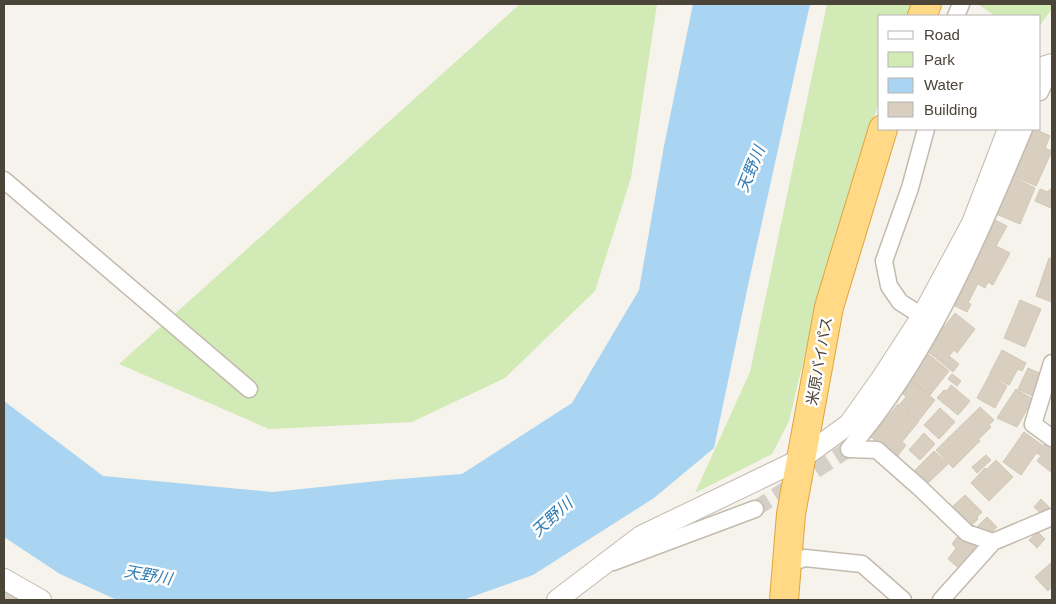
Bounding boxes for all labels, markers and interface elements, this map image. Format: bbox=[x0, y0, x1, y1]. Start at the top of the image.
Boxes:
legend bbox=[878, 15, 1041, 130]
text: Road bbox=[924, 26, 960, 43]
text: Park bbox=[924, 51, 955, 68]
text: Water bbox=[924, 76, 963, 93]
text: Building bbox=[924, 101, 977, 118]
water label: 天野川 bbox=[734, 142, 769, 194]
street label: 米原バイパス bbox=[803, 315, 835, 407]
water label: 天野川 bbox=[528, 493, 577, 539]
water label: 天野川 bbox=[123, 562, 175, 588]

